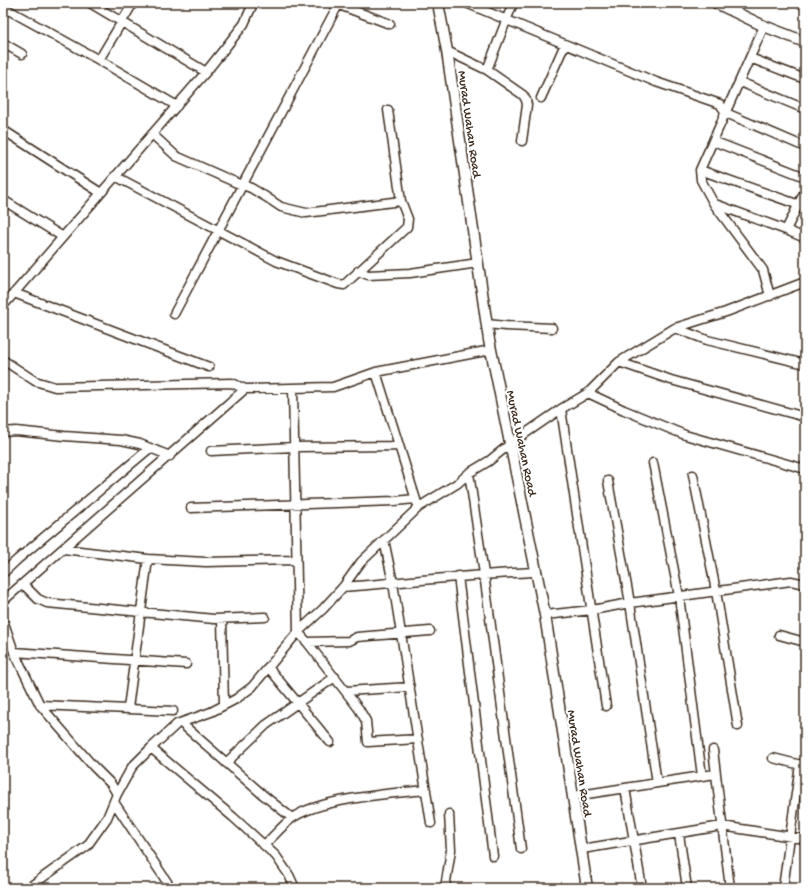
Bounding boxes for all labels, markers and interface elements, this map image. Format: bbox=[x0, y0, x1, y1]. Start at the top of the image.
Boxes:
street label: Murad Wahan Road bbox=[454, 70, 484, 180]
street label: Murad Wahan Road bbox=[502, 389, 539, 499]
street label: Murad Wahan Road bbox=[563, 709, 595, 819]

